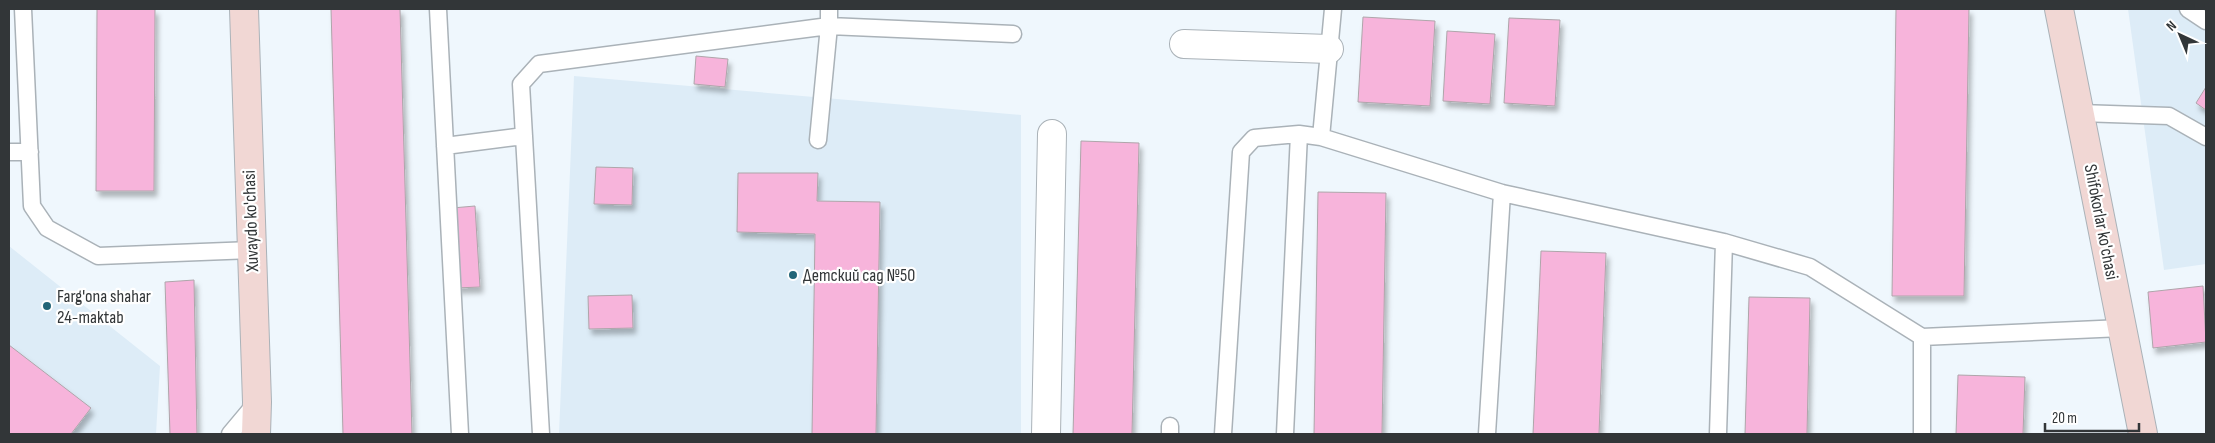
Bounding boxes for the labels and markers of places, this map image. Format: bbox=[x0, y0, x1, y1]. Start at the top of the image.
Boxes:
place label: Детский сад №50 bbox=[803, 265, 915, 286]
marker: Детский сад №50 bbox=[787, 269, 799, 281]
place label: Farg'ona shahar 24-maktab bbox=[57, 286, 151, 328]
marker: Farg'ona shahar 24-maktab bbox=[41, 300, 53, 312]

